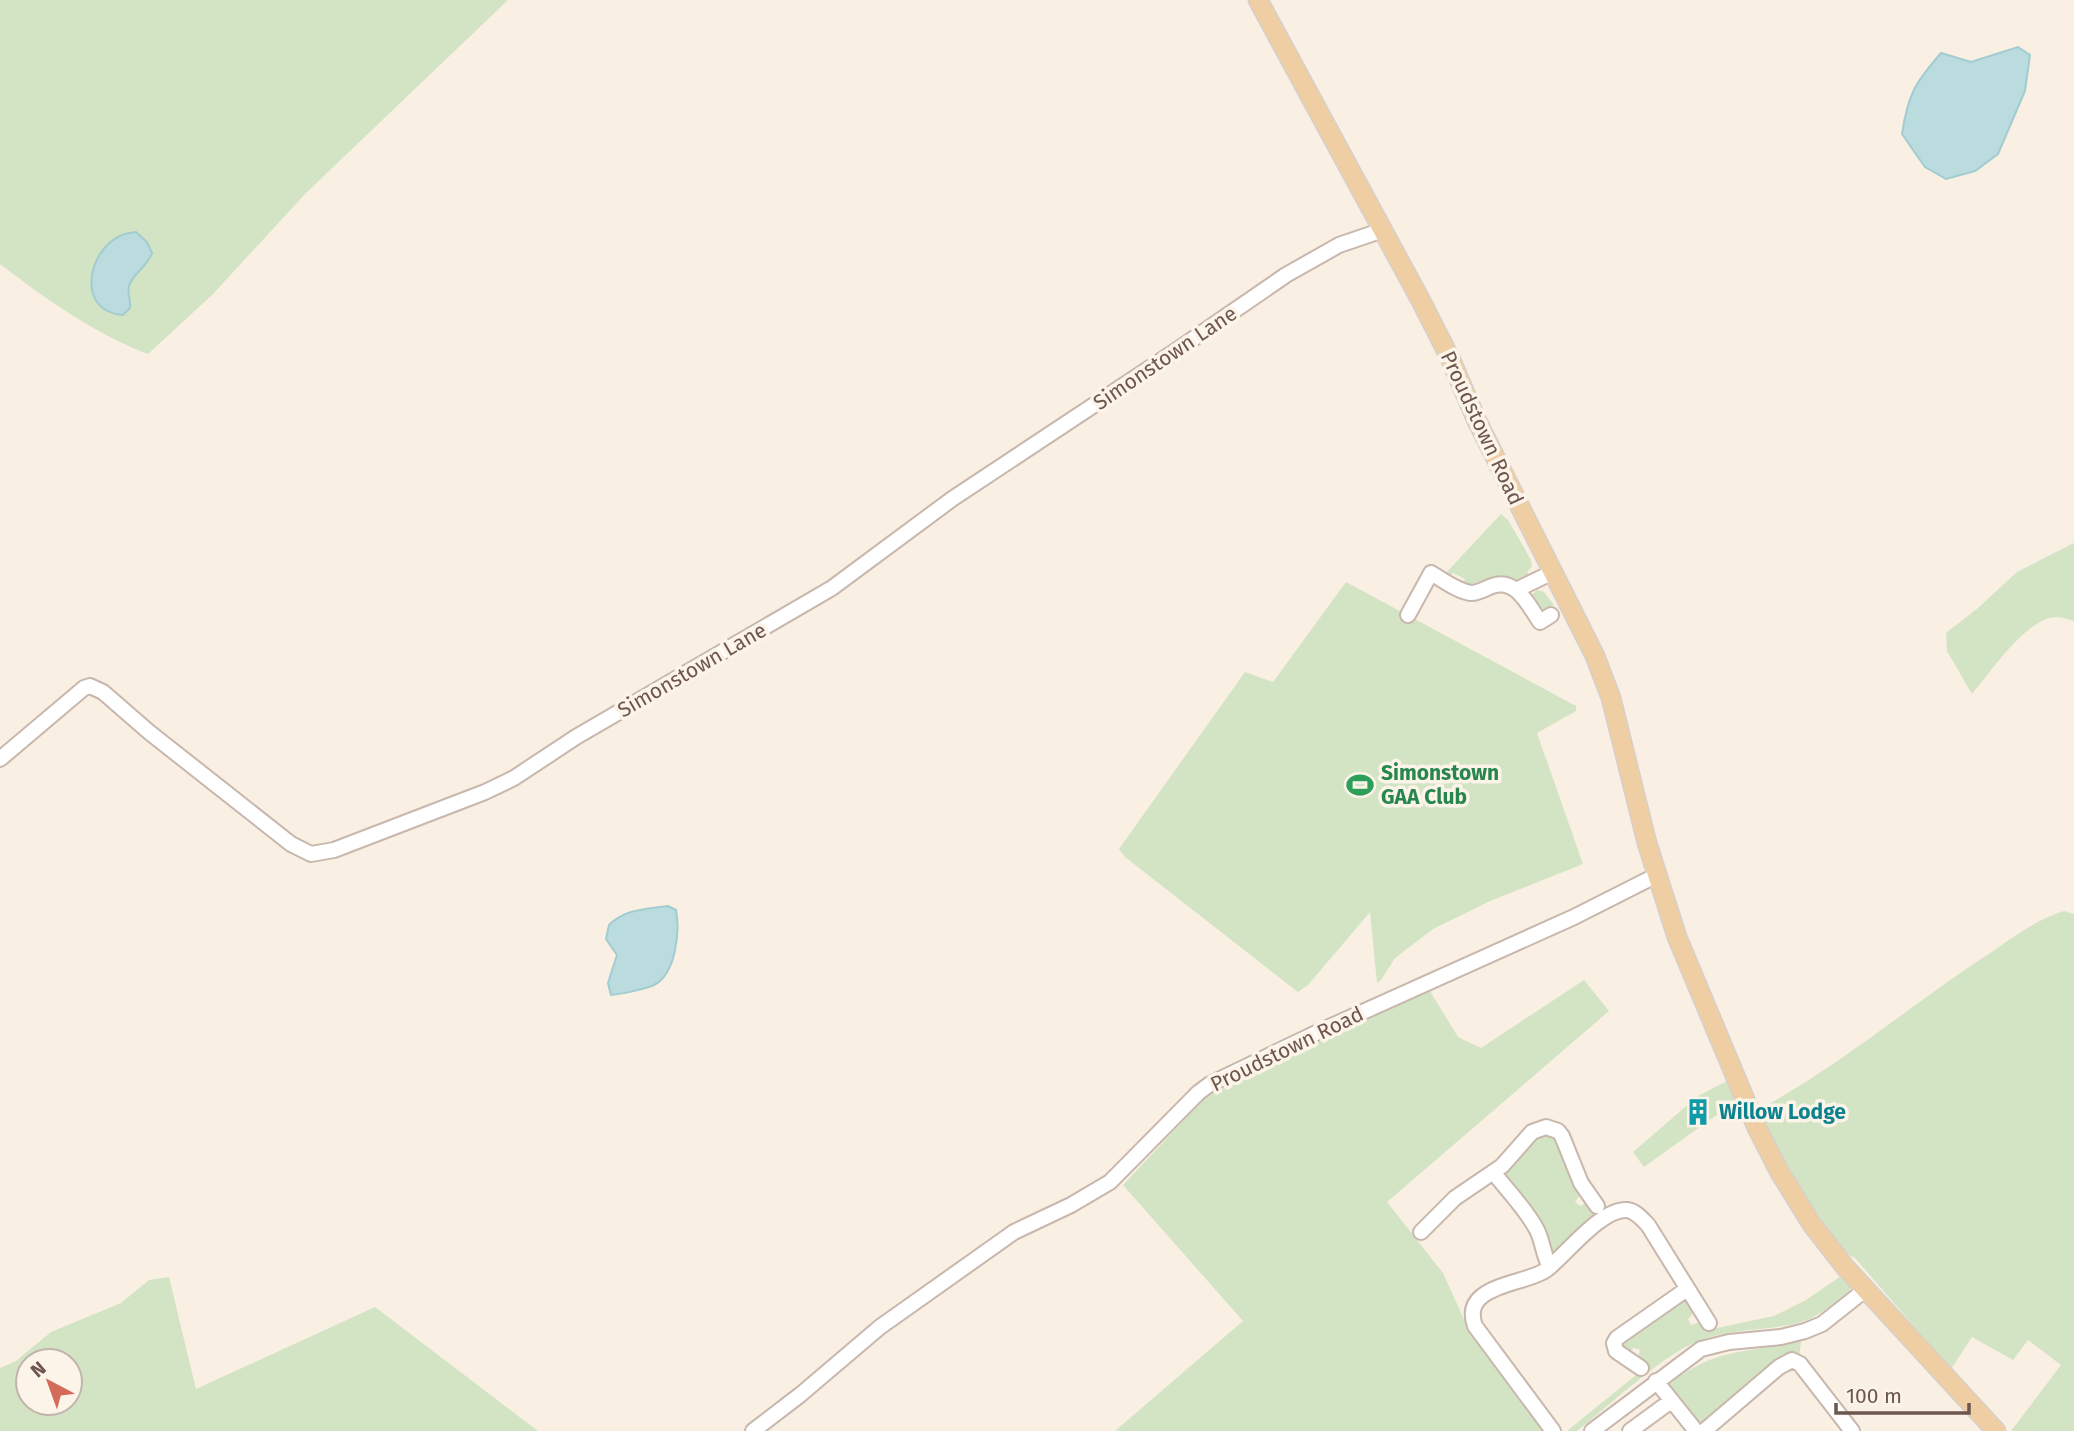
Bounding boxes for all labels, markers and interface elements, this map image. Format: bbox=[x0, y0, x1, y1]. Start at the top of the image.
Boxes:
street label: Simonstown Lane bbox=[1088, 300, 1242, 416]
street label: Proudstown Road bbox=[1435, 347, 1529, 509]
street label: Simonstown Lane bbox=[613, 617, 771, 723]
place label: Simonstown GAA Club bbox=[1381, 760, 1499, 810]
sports icon: Simonstown GAA Club bbox=[1345, 770, 1375, 800]
street label: Proudstown Road bbox=[1206, 1001, 1368, 1097]
building icon: Willow Lodge bbox=[1683, 1097, 1713, 1127]
place label: Willow Lodge bbox=[1719, 1099, 1846, 1125]
north arrow bbox=[14, 1347, 84, 1417]
text: N bbox=[26, 1357, 50, 1382]
scale bar bbox=[1836, 1372, 1969, 1416]
text: 100 m bbox=[1846, 1383, 1902, 1409]

